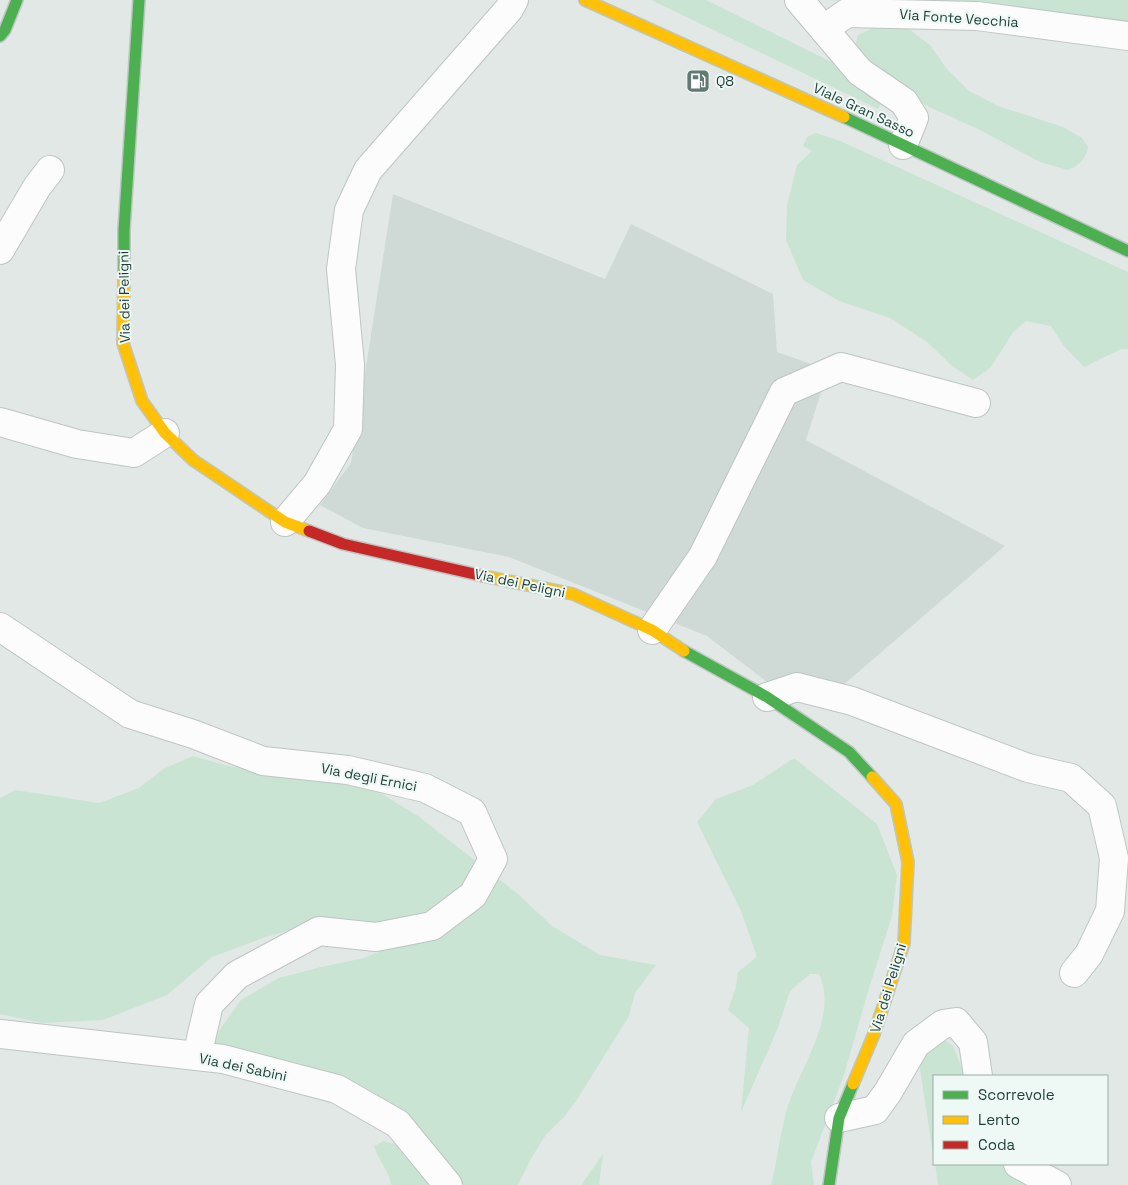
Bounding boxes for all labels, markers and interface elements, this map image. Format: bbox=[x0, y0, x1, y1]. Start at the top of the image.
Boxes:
street label: Via Fonte Vecchia bbox=[899, 5, 1019, 31]
fuel station icon: Q8 bbox=[685, 68, 711, 94]
place label: Q8 bbox=[716, 72, 734, 90]
street label: Viale Gran Sasso bbox=[810, 79, 918, 141]
street label: Via dei Peligni bbox=[114, 251, 134, 343]
street label: Via dei Peligni bbox=[473, 565, 567, 601]
street label: Via degli Ernici bbox=[319, 759, 419, 795]
street label: Via dei Peligni bbox=[866, 941, 910, 1035]
street label: Via dei Sabini bbox=[198, 1049, 288, 1085]
legend bbox=[933, 1075, 1108, 1165]
text: Scorrevole bbox=[978, 1085, 1055, 1104]
text: Lento bbox=[978, 1110, 1020, 1129]
text: Coda bbox=[978, 1135, 1016, 1154]

